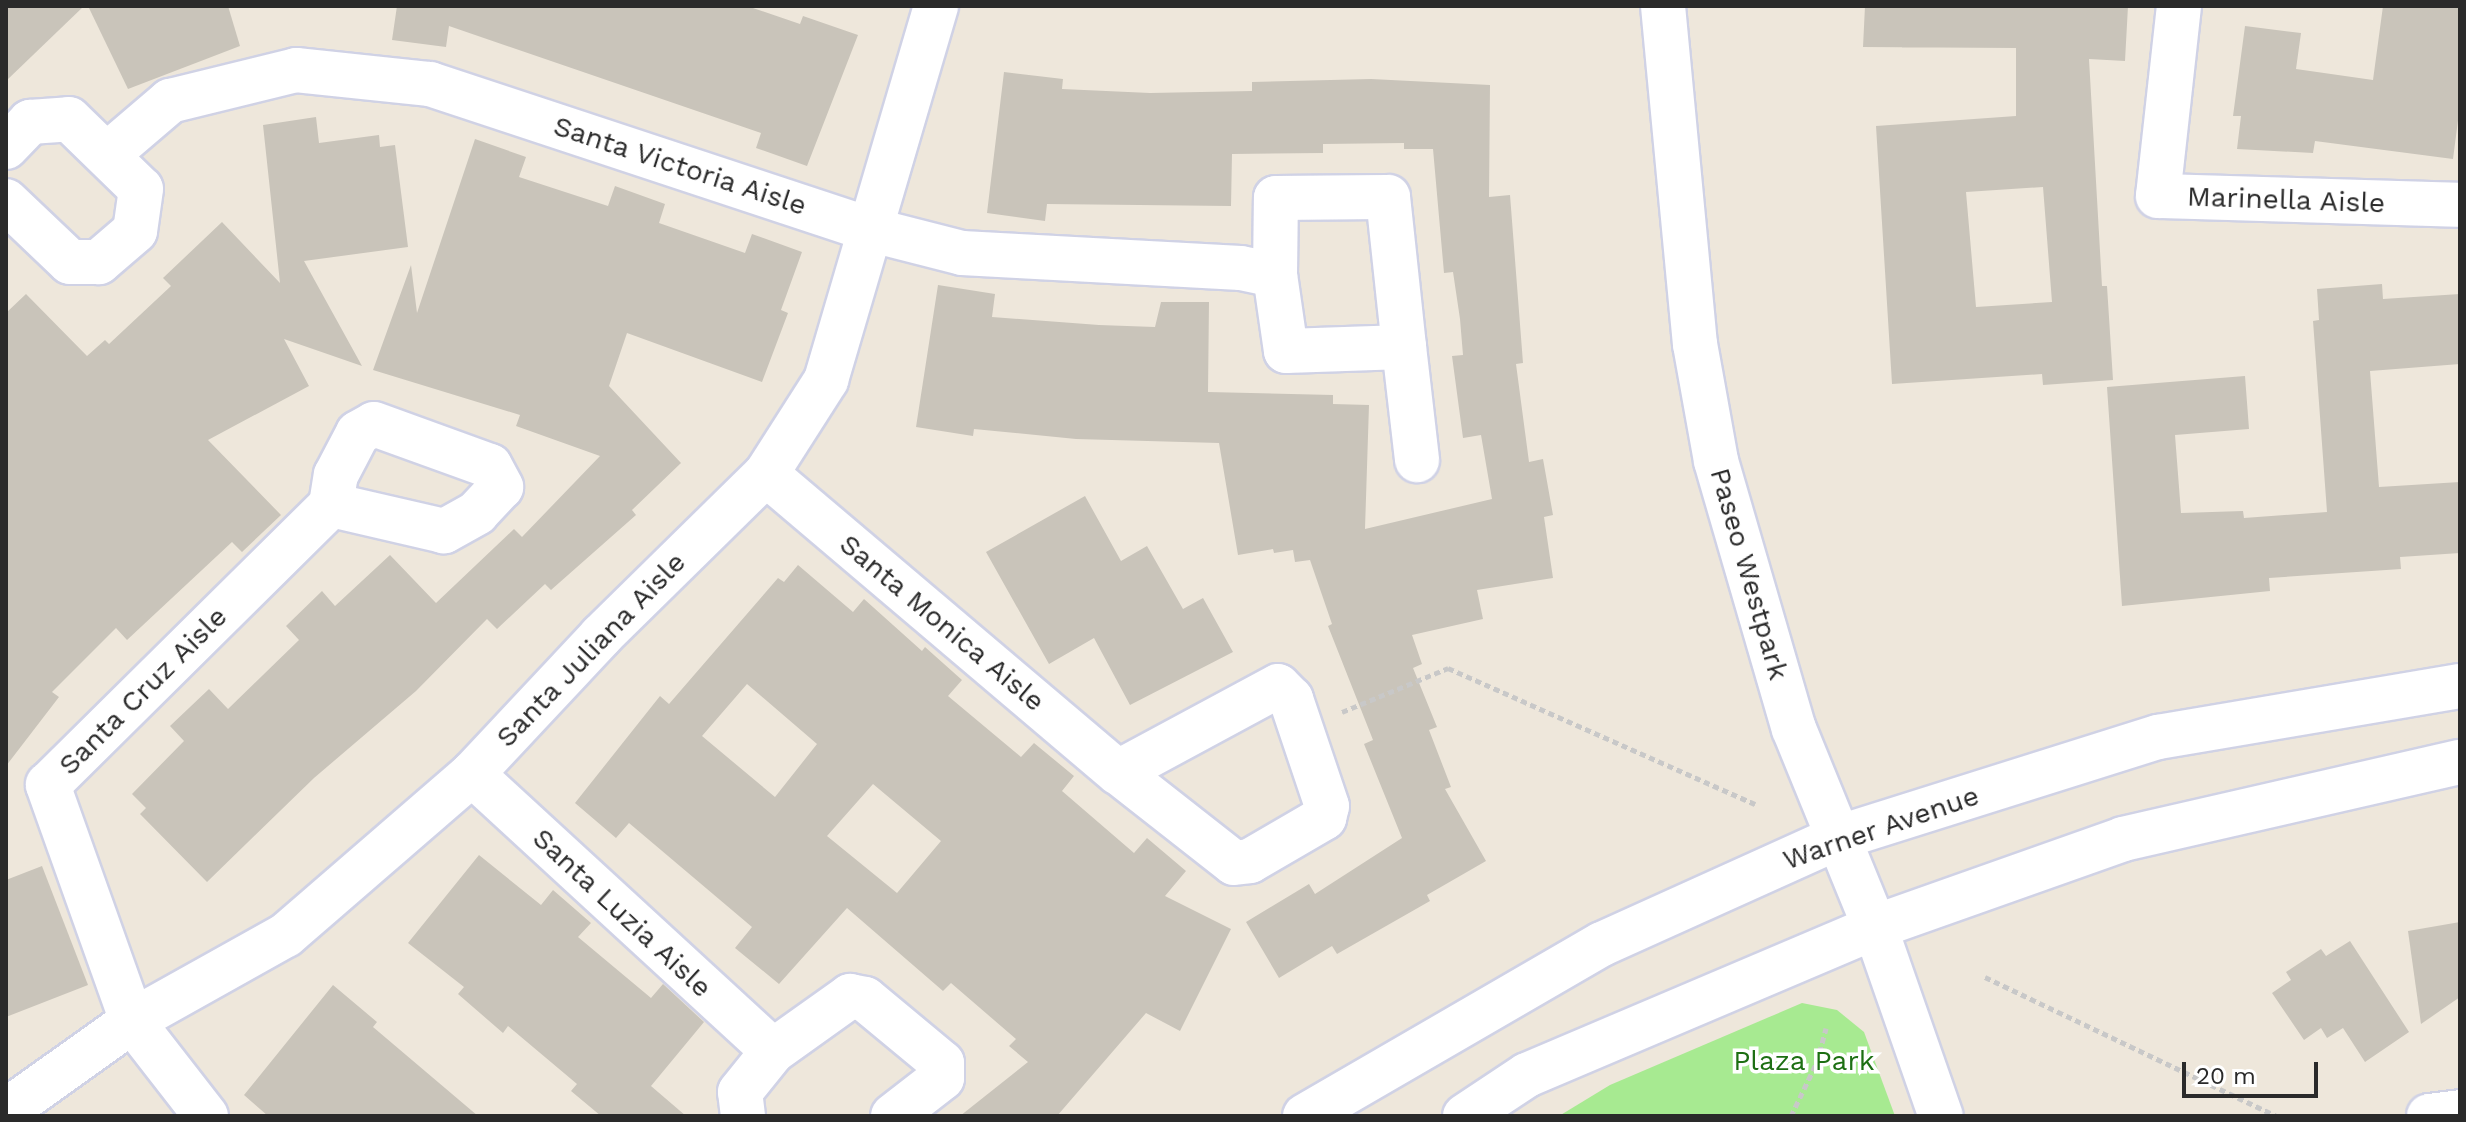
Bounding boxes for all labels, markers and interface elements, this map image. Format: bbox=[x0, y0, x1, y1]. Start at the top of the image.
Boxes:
street label: Santa Victoria Aisle bbox=[548, 109, 812, 223]
street label: Marinella Aisle bbox=[2186, 180, 2386, 220]
street label: Paseo Westpark bbox=[1703, 464, 1795, 684]
street label: Santa Monica Aisle bbox=[832, 527, 1052, 719]
street label: Santa Juliana Aisle bbox=[488, 545, 694, 755]
street label: Santa Cruz Aisle bbox=[51, 599, 235, 783]
street label: Warner Avenue bbox=[1778, 778, 1984, 878]
street label: Santa Luzia Aisle bbox=[525, 821, 719, 1005]
park label: Plaza Park bbox=[1733, 1044, 1875, 1078]
scale bar bbox=[2186, 1046, 2322, 1096]
text: 20 m bbox=[2196, 1062, 2256, 1090]

